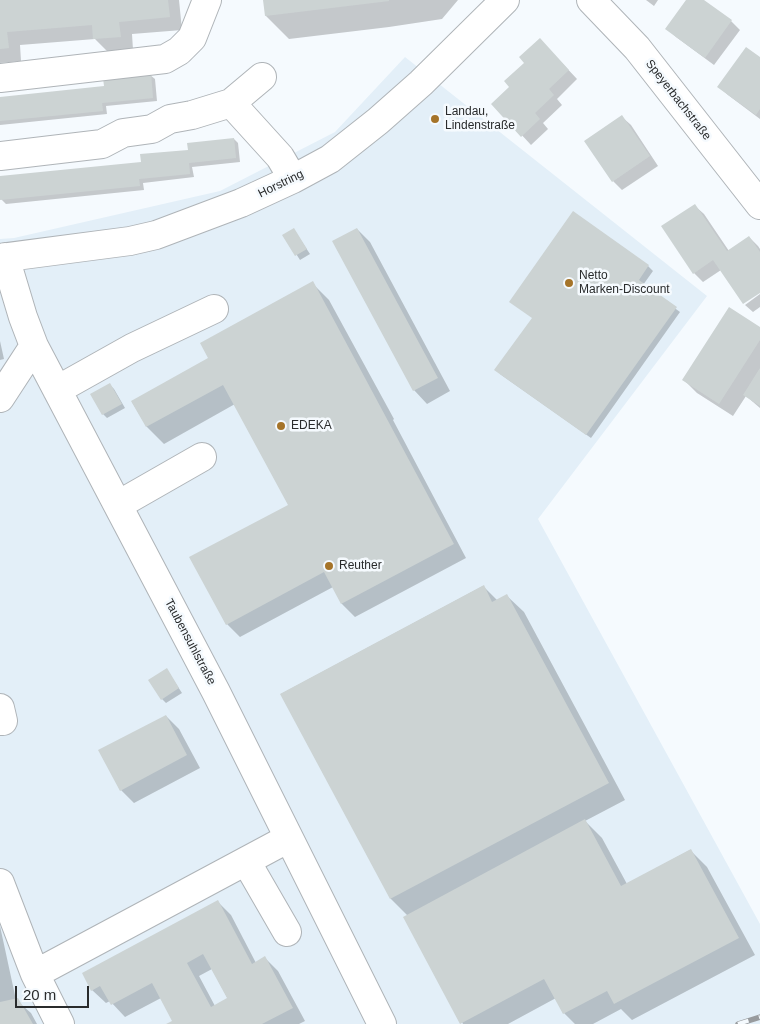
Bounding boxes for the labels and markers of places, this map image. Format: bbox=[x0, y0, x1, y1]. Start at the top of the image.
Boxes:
place label: Landau, Lindenstraße bbox=[445, 105, 515, 133]
marker: Landau, Lindenstraße bbox=[429, 113, 441, 125]
place label: Netto Marken-Discount bbox=[579, 269, 670, 297]
marker: Netto Marken-Discount bbox=[563, 277, 575, 289]
place label: EDEKA bbox=[291, 419, 332, 433]
marker: EDEKA bbox=[275, 420, 287, 432]
place label: Reuther bbox=[339, 559, 382, 573]
marker: Reuther bbox=[323, 560, 335, 572]

